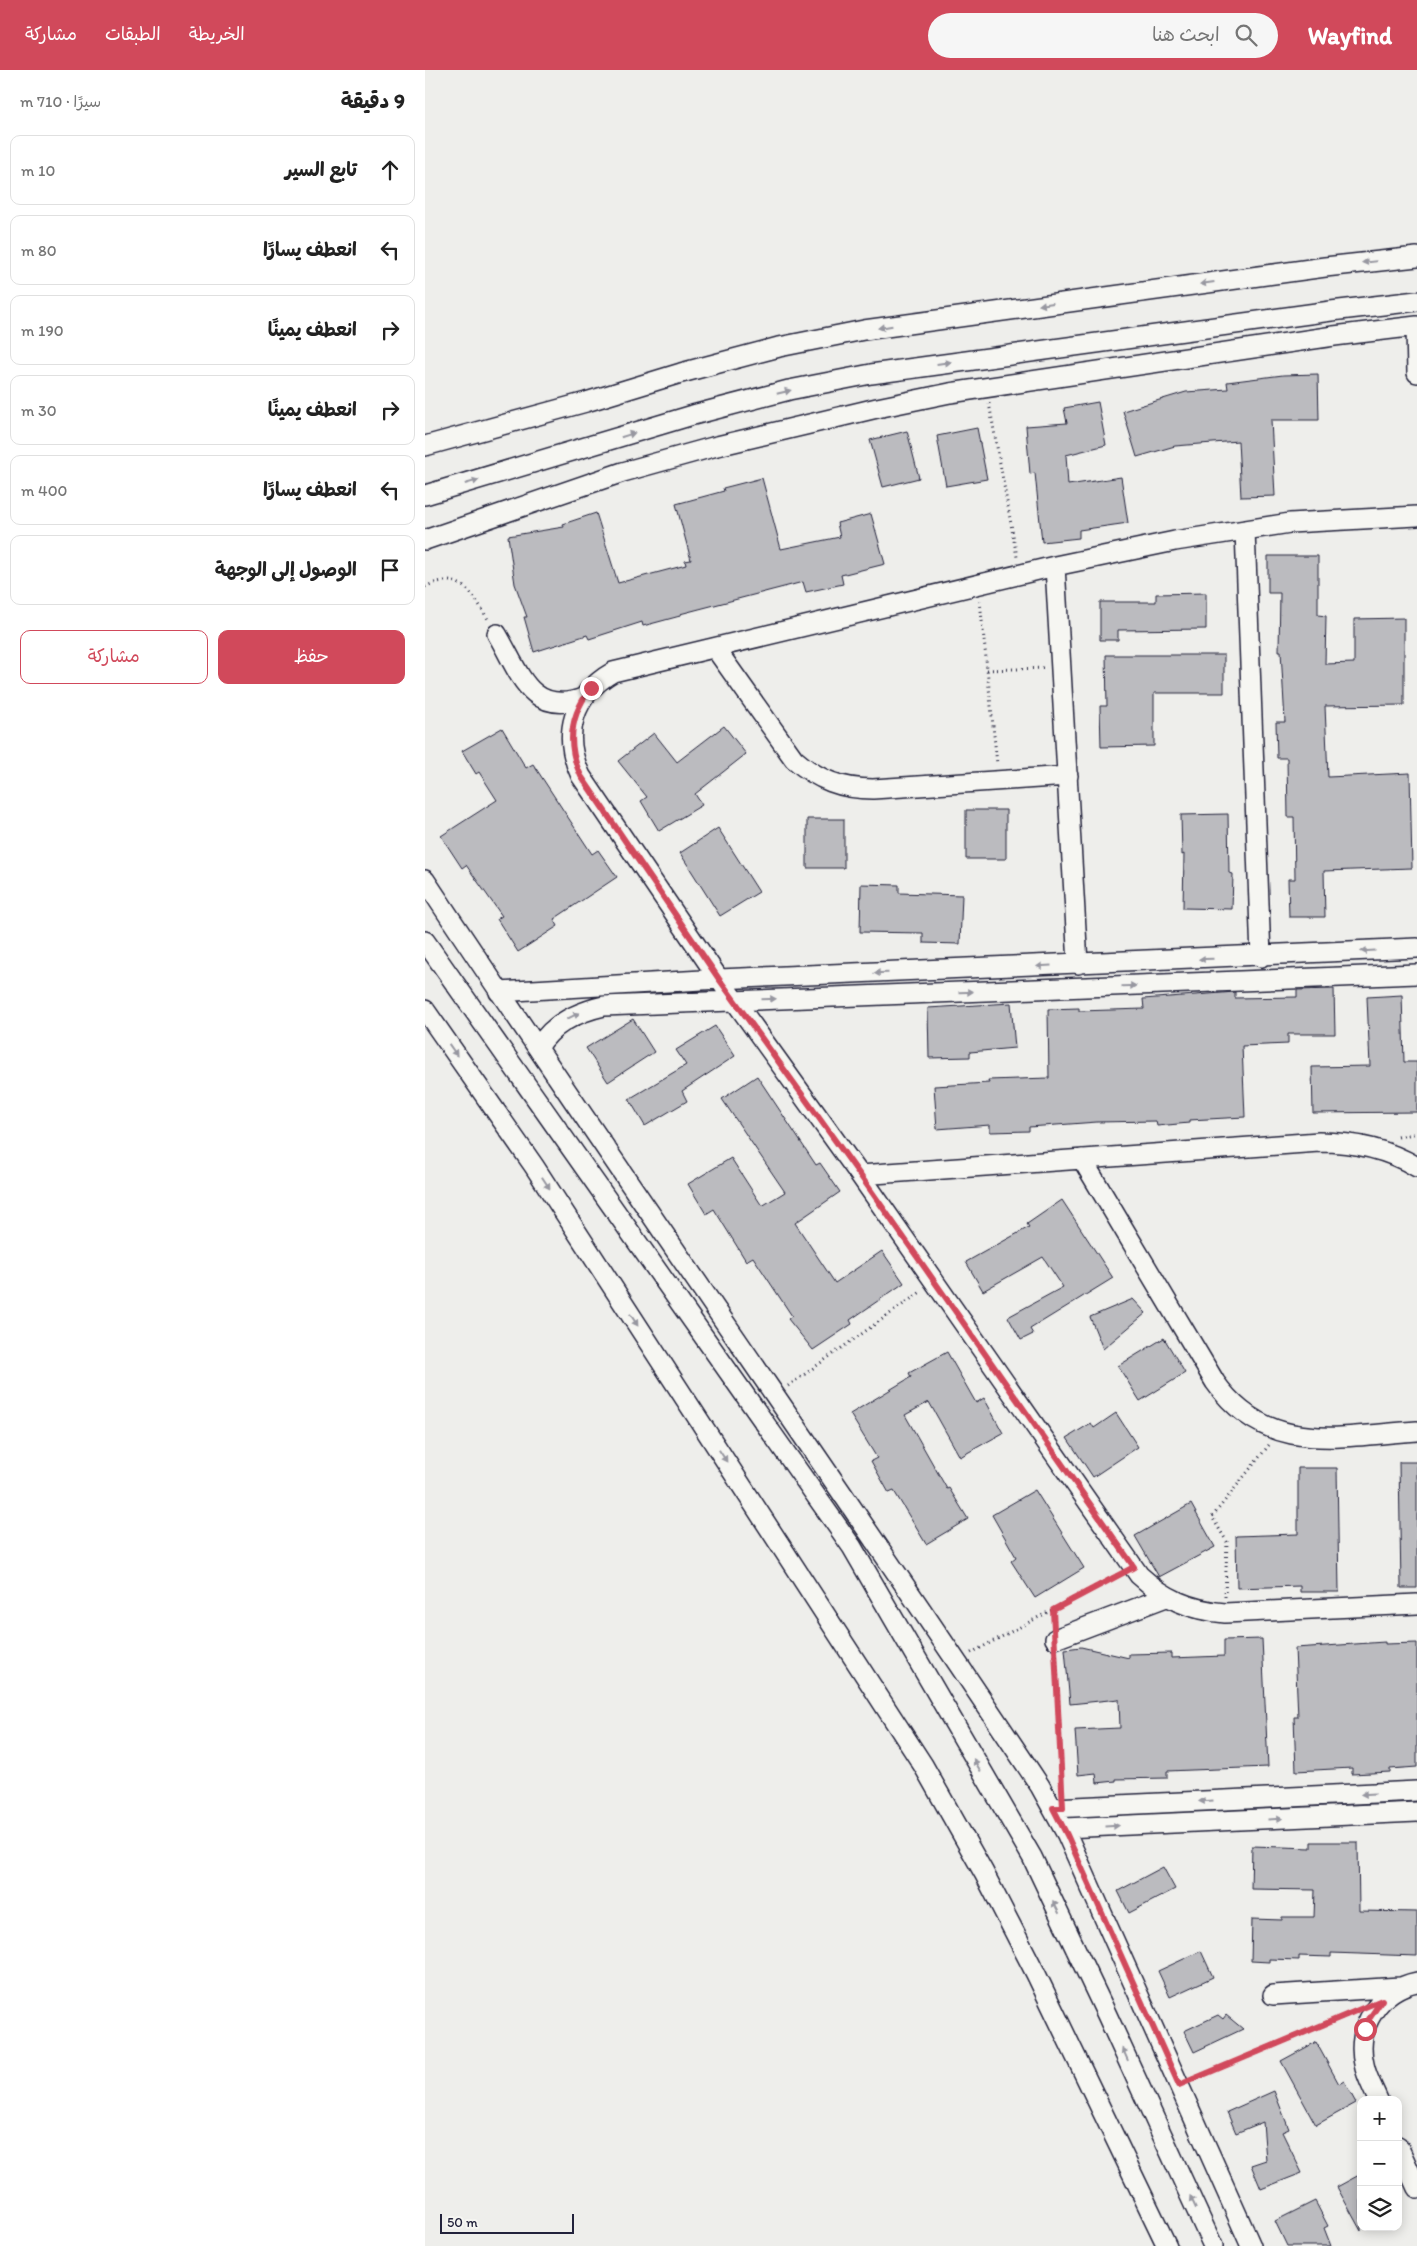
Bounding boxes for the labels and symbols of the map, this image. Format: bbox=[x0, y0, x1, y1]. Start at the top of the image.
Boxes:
one-way arrow bbox=[1360, 258, 1376, 266]
one-way arrow bbox=[1199, 279, 1215, 287]
one-way arrow bbox=[1038, 301, 1054, 309]
one-way arrow bbox=[877, 323, 893, 331]
one-way arrow bbox=[936, 358, 952, 366]
one-way arrow bbox=[777, 388, 792, 396]
one-way arrow bbox=[620, 431, 635, 439]
one-way arrow bbox=[464, 477, 479, 485]
route end bbox=[580, 677, 603, 700]
one-way arrow bbox=[1360, 947, 1376, 955]
one-way arrow bbox=[1198, 955, 1214, 963]
one-way arrow bbox=[1035, 962, 1051, 970]
one-way arrow bbox=[873, 969, 889, 977]
one-way arrow bbox=[1121, 982, 1137, 990]
one-way arrow bbox=[958, 988, 974, 996]
one-way arrow bbox=[761, 994, 777, 1002]
one-way arrow bbox=[566, 1012, 580, 1020]
one-way arrow bbox=[448, 1043, 458, 1057]
one-way arrow bbox=[541, 1177, 551, 1190]
one-way arrow bbox=[630, 1313, 639, 1326]
one-way arrow bbox=[718, 1450, 727, 1463]
one-way arrow bbox=[973, 1758, 982, 1771]
one-way arrow bbox=[1360, 1790, 1376, 1798]
one-way arrow bbox=[1198, 1797, 1214, 1805]
one-way arrow bbox=[1267, 1814, 1283, 1822]
one-way arrow bbox=[1105, 1822, 1121, 1830]
one-way arrow bbox=[1052, 1900, 1060, 1914]
route start bbox=[1354, 2018, 1377, 2041]
one-way arrow bbox=[1121, 2047, 1129, 2061]
one-way arrow bbox=[1188, 2195, 1196, 2209]
scale bar bbox=[440, 2211, 574, 2234]

